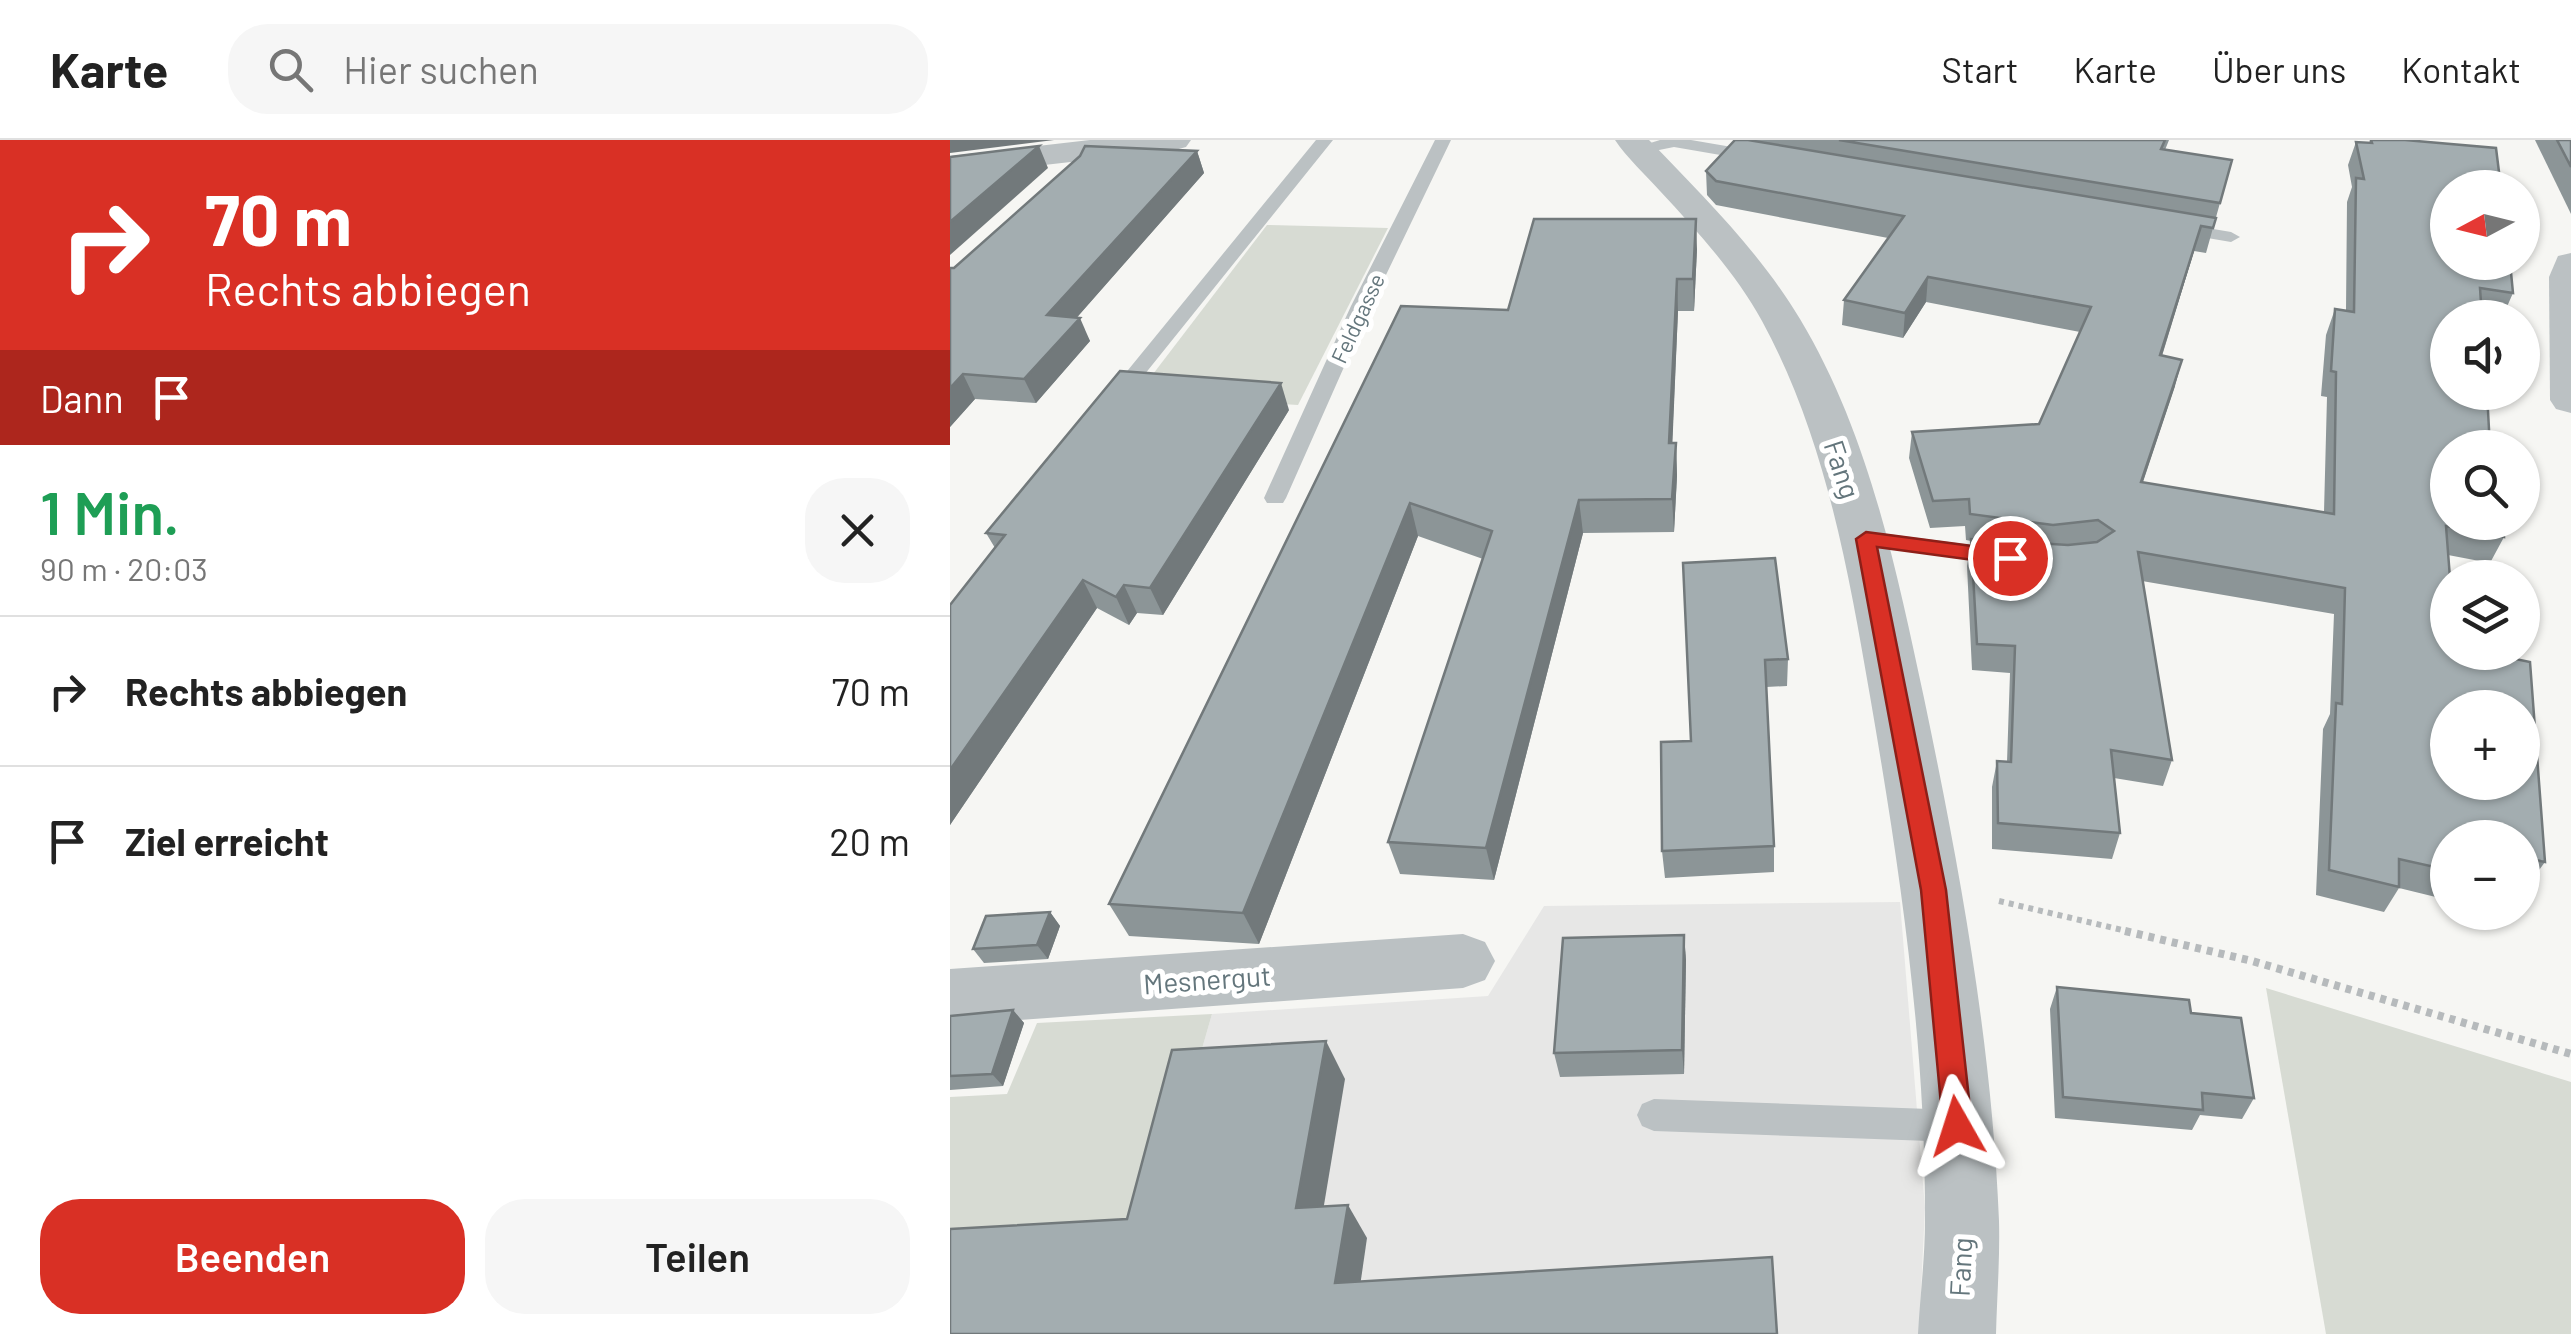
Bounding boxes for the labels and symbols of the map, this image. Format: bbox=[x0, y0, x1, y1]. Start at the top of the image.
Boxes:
north arrow bbox=[2430, 170, 2540, 280]
street label: Feldgasse bbox=[1325, 269, 1389, 367]
street label: Fang bbox=[1818, 436, 1868, 502]
pin bbox=[1968, 516, 2053, 601]
street label: Mesnergut bbox=[1142, 958, 1272, 1000]
position arrow bbox=[1905, 1074, 2009, 1178]
street label: Fang bbox=[1941, 1236, 1979, 1298]

